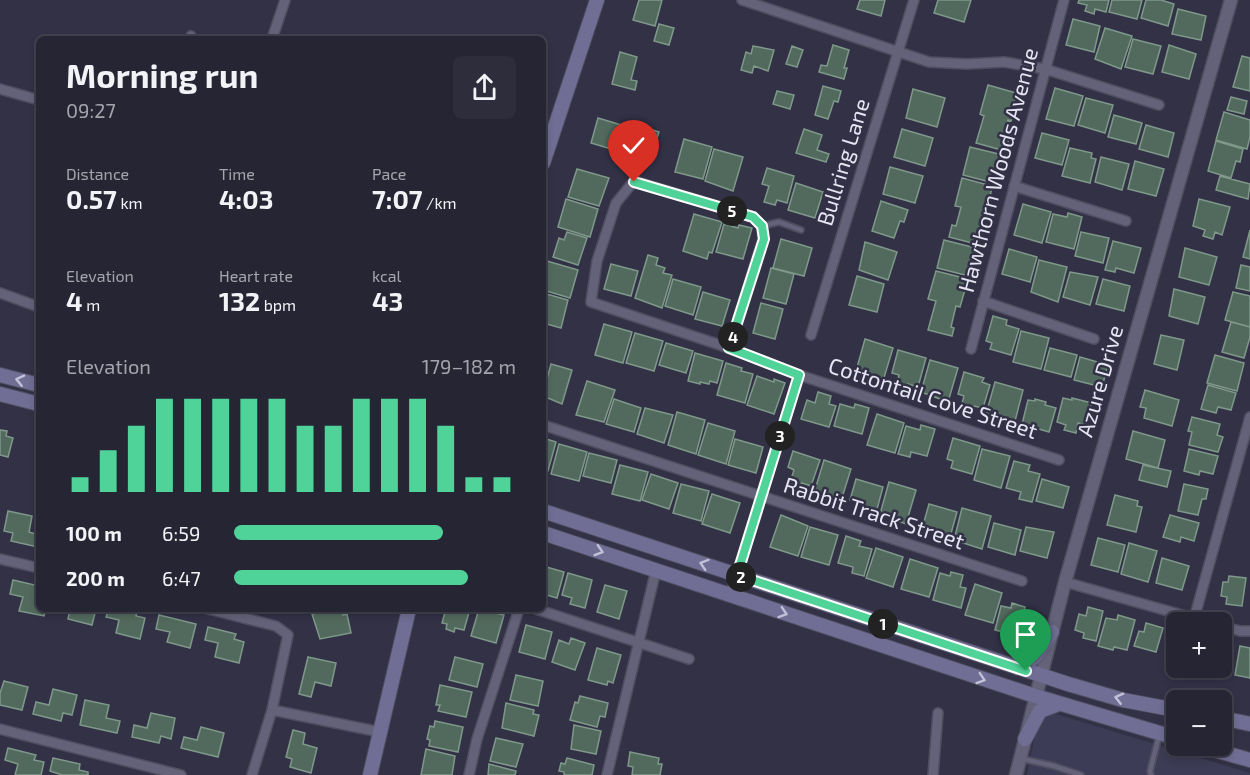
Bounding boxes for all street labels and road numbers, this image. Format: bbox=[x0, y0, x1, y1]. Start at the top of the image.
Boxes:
street label: Hawthorn Woods Avenue bbox=[952, 45, 1042, 295]
street label: Bullring Lane bbox=[810, 95, 874, 228]
street label: Azure Drive bbox=[1071, 322, 1127, 440]
street label: Cottontail Cove Street bbox=[826, 351, 1041, 443]
street label: Rabbit Track Street bbox=[781, 471, 968, 554]

